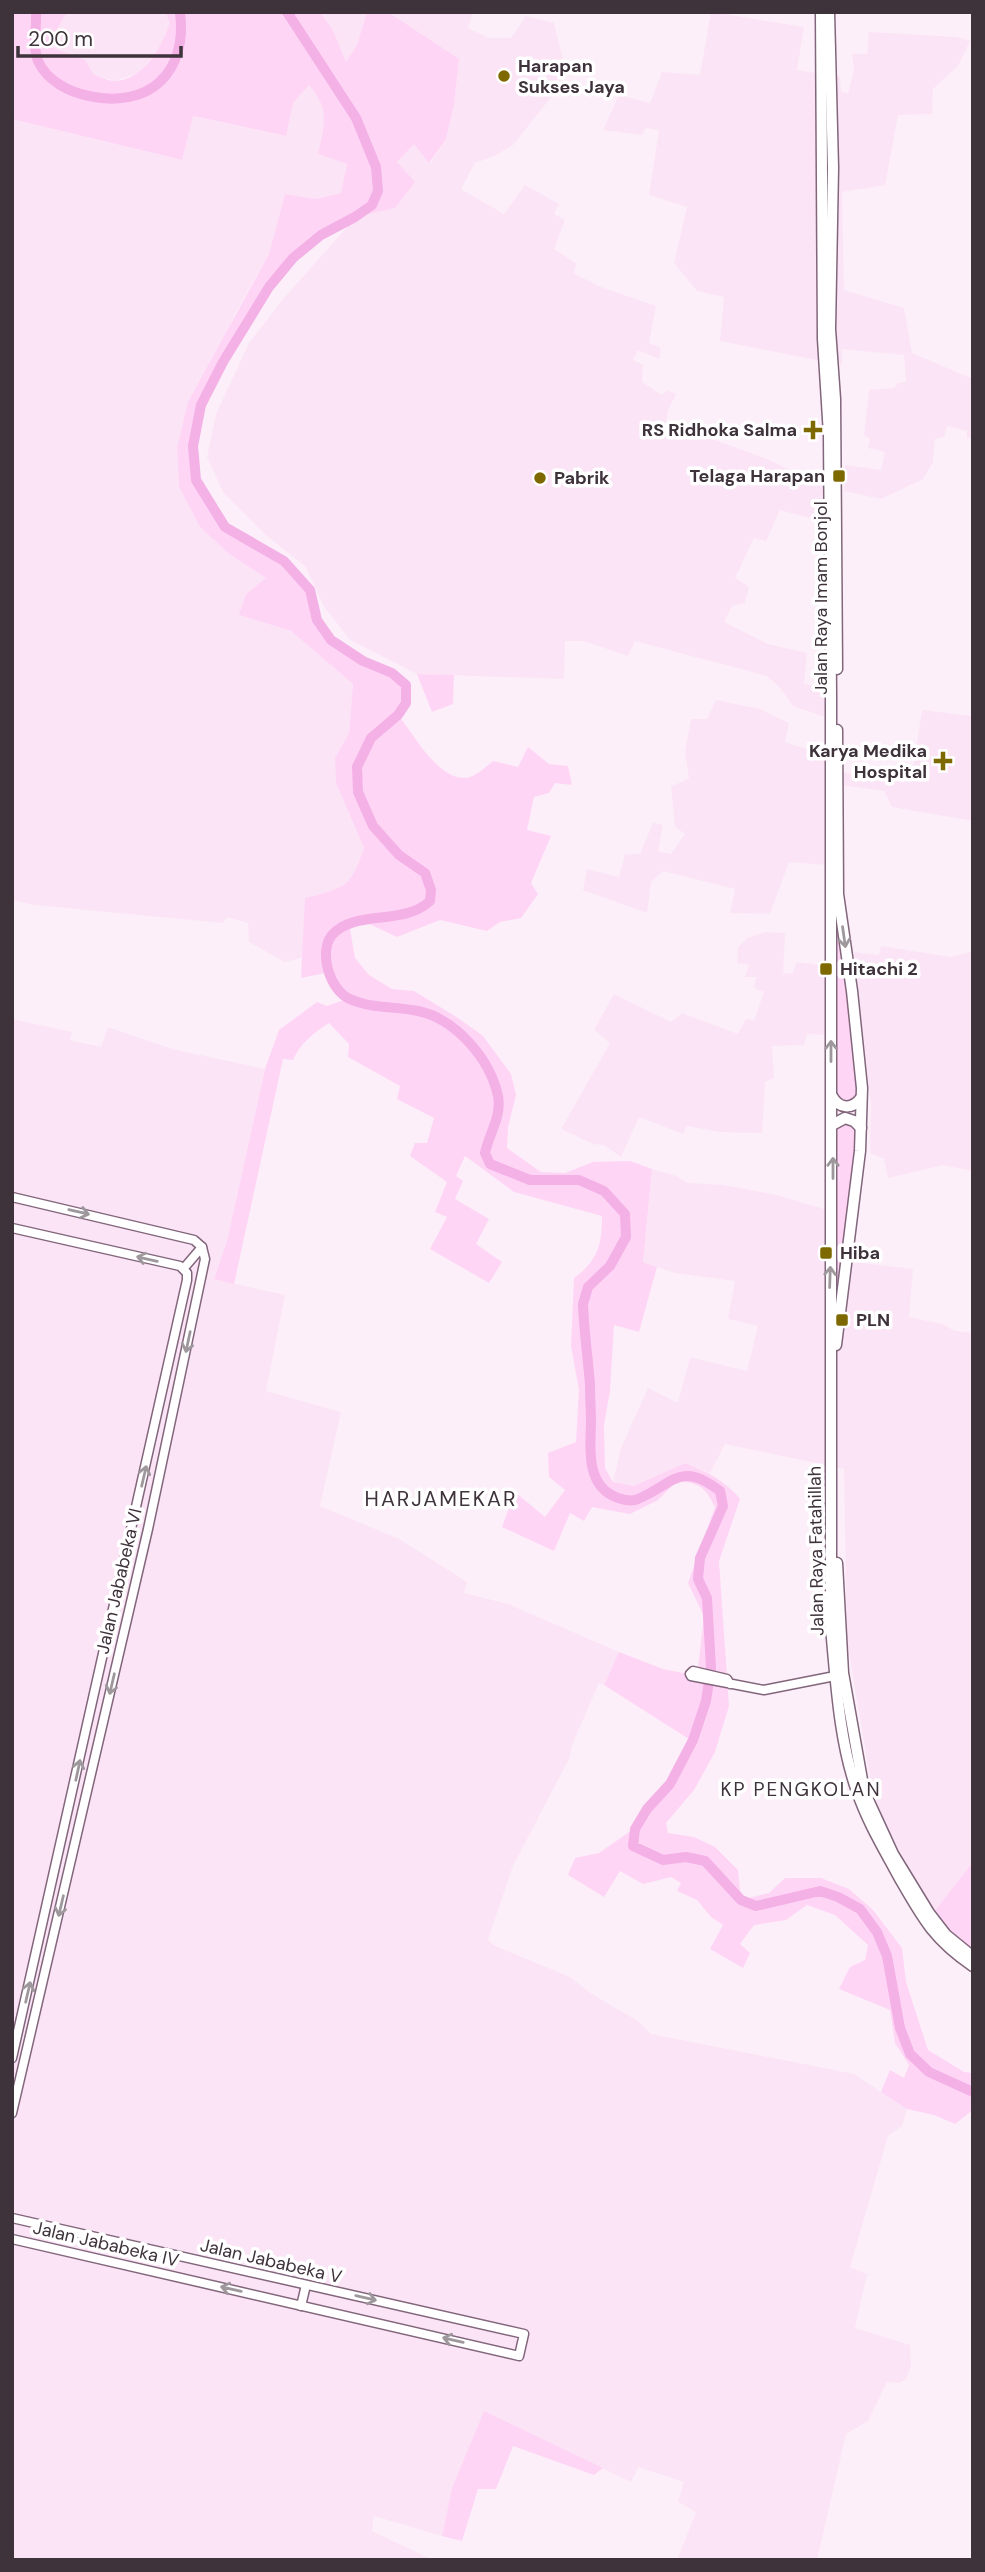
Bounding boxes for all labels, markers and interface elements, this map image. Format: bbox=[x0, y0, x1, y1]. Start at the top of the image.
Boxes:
scale bar bbox=[18, 14, 180, 58]
text: 200 m bbox=[28, 25, 93, 53]
place label: Harapan Sukses Jaya bbox=[518, 54, 625, 99]
marker: Harapan Sukses Jaya bbox=[496, 68, 512, 84]
place label: RS Ridhoka Salma bbox=[642, 418, 797, 442]
marker: RS Ridhoka Salma bbox=[803, 420, 823, 440]
place label: Telaga Harapan bbox=[689, 464, 825, 488]
place label: Pabrik bbox=[554, 466, 610, 490]
marker: Telaga Harapan bbox=[831, 468, 847, 484]
marker: Pabrik bbox=[532, 470, 548, 486]
street label: Jalan Raya Imam Bonjol bbox=[809, 501, 833, 695]
place label: Karya Medika Hospital bbox=[809, 739, 927, 784]
marker: Karya Medika Hospital bbox=[933, 751, 953, 771]
one-way arrow bbox=[838, 925, 851, 948]
place label: Hitachi 2 bbox=[840, 957, 918, 981]
marker: Hitachi 2 bbox=[818, 961, 834, 977]
one-way arrow bbox=[824, 1040, 838, 1063]
one-way arrow bbox=[826, 1157, 839, 1180]
one-way arrow bbox=[67, 1206, 90, 1219]
place label: Hiba bbox=[840, 1241, 880, 1265]
marker: Hiba bbox=[818, 1245, 834, 1261]
one-way arrow bbox=[136, 1251, 159, 1265]
one-way arrow bbox=[824, 1265, 837, 1288]
place label: PLN bbox=[856, 1308, 890, 1332]
marker: PLN bbox=[834, 1312, 850, 1328]
one-way arrow bbox=[180, 1331, 193, 1353]
one-way arrow bbox=[138, 1465, 152, 1488]
street label: Jalan Raya Fatahillah bbox=[803, 1466, 829, 1636]
district label: HARJAMEKAR bbox=[365, 1485, 517, 1513]
street label: Jalan Jababeka VI bbox=[91, 1506, 147, 1656]
one-way arrow bbox=[104, 1672, 118, 1695]
one-way arrow bbox=[72, 1759, 85, 1782]
district label: KP PENGKOLAN bbox=[720, 1777, 882, 1802]
one-way arrow bbox=[53, 1894, 67, 1917]
one-way arrow bbox=[22, 1981, 36, 2004]
street label: Jalan Jababeka IV bbox=[31, 2216, 181, 2272]
street label: Jalan Jababeka V bbox=[198, 2233, 344, 2289]
one-way arrow bbox=[220, 2282, 243, 2296]
one-way arrow bbox=[354, 2293, 376, 2306]
one-way arrow bbox=[442, 2333, 465, 2347]

